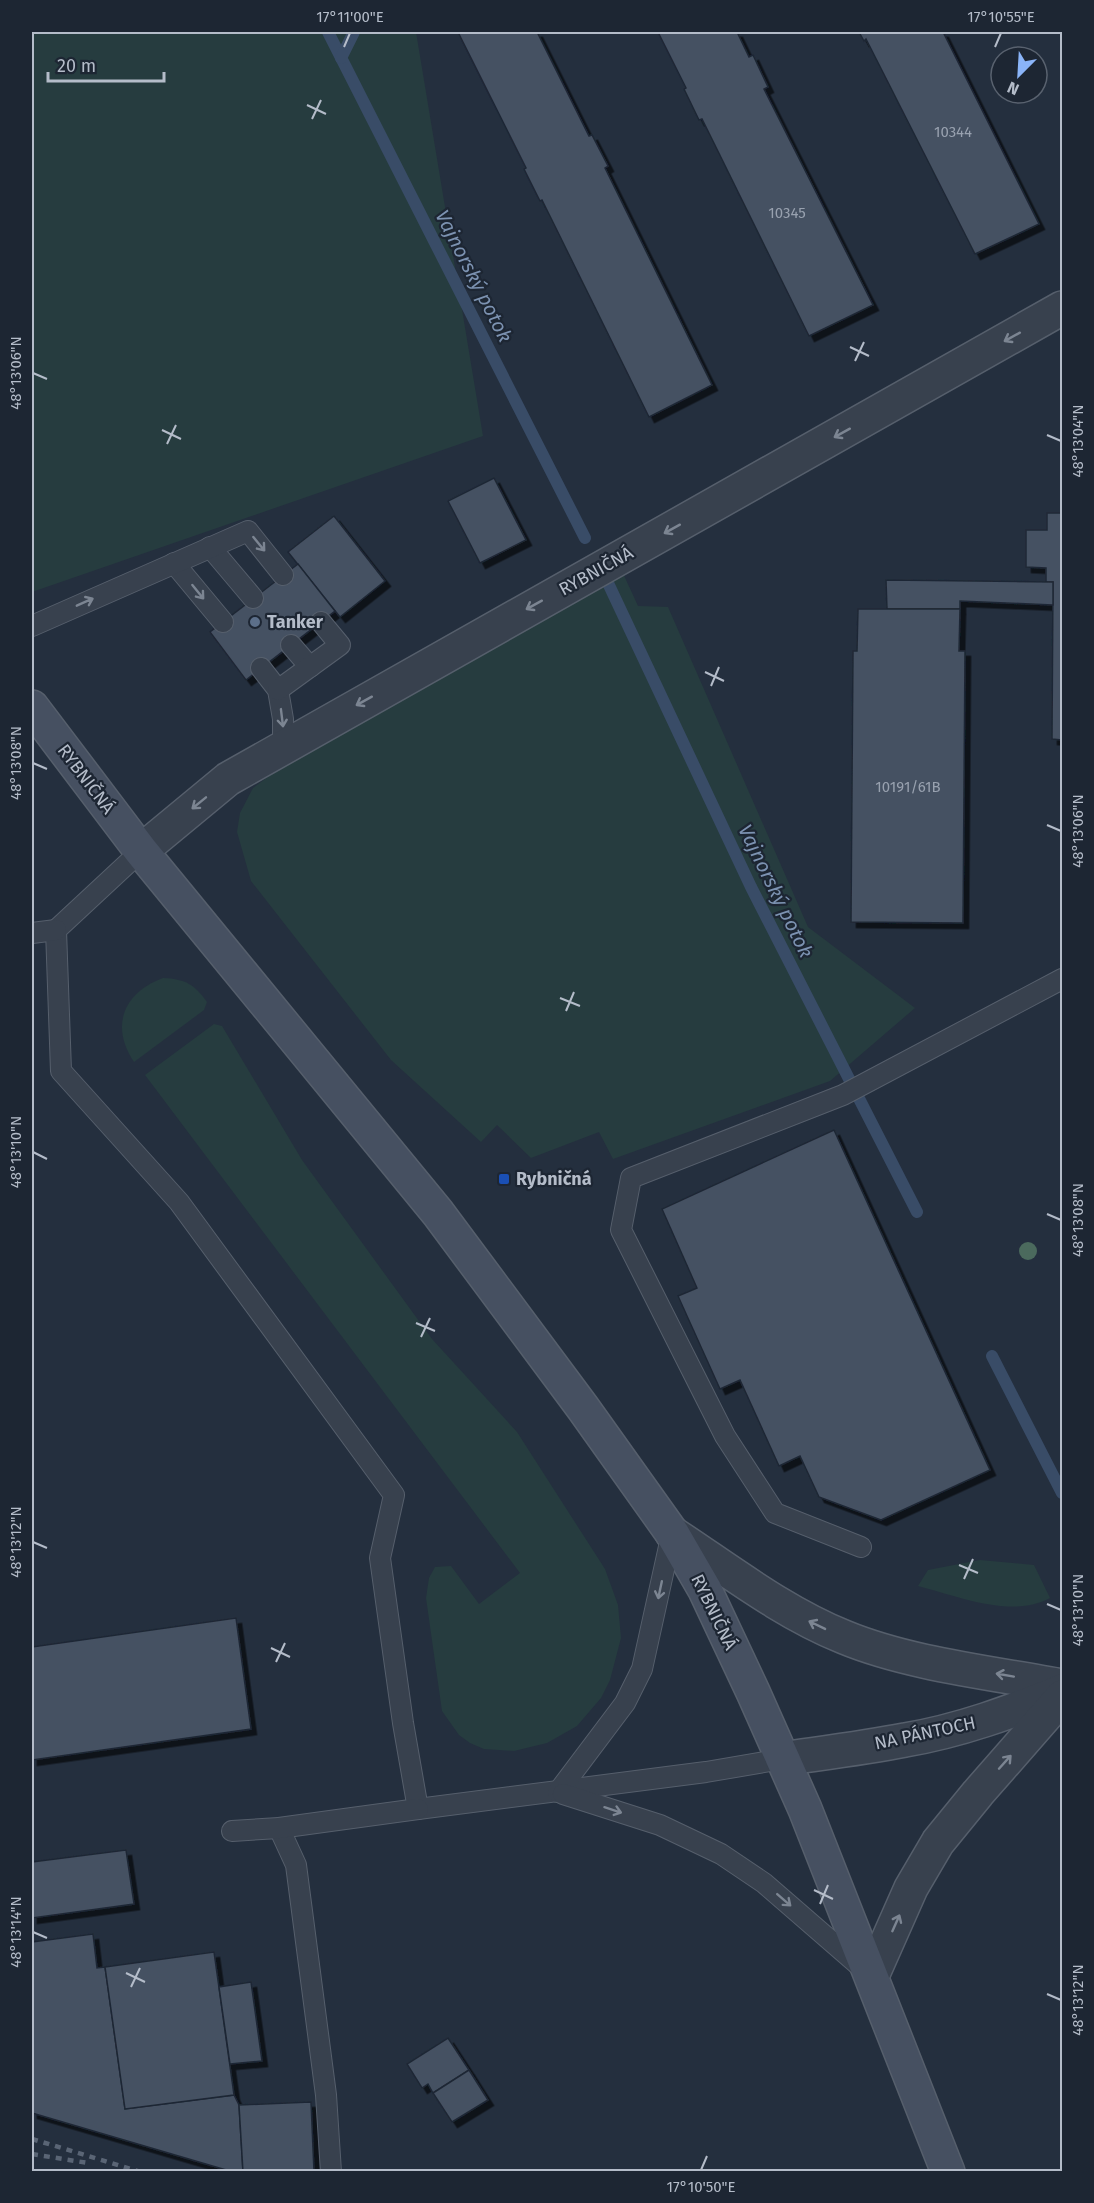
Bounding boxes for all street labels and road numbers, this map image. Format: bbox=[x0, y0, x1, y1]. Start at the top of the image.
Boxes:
street label: RYBNIČNÁ bbox=[555, 540, 638, 600]
street label: RYBNIČNÁ bbox=[53, 739, 121, 819]
street label: RYBNIČNÁ bbox=[686, 1570, 743, 1654]
street label: NA PÁNTOCH bbox=[872, 1711, 978, 1754]

